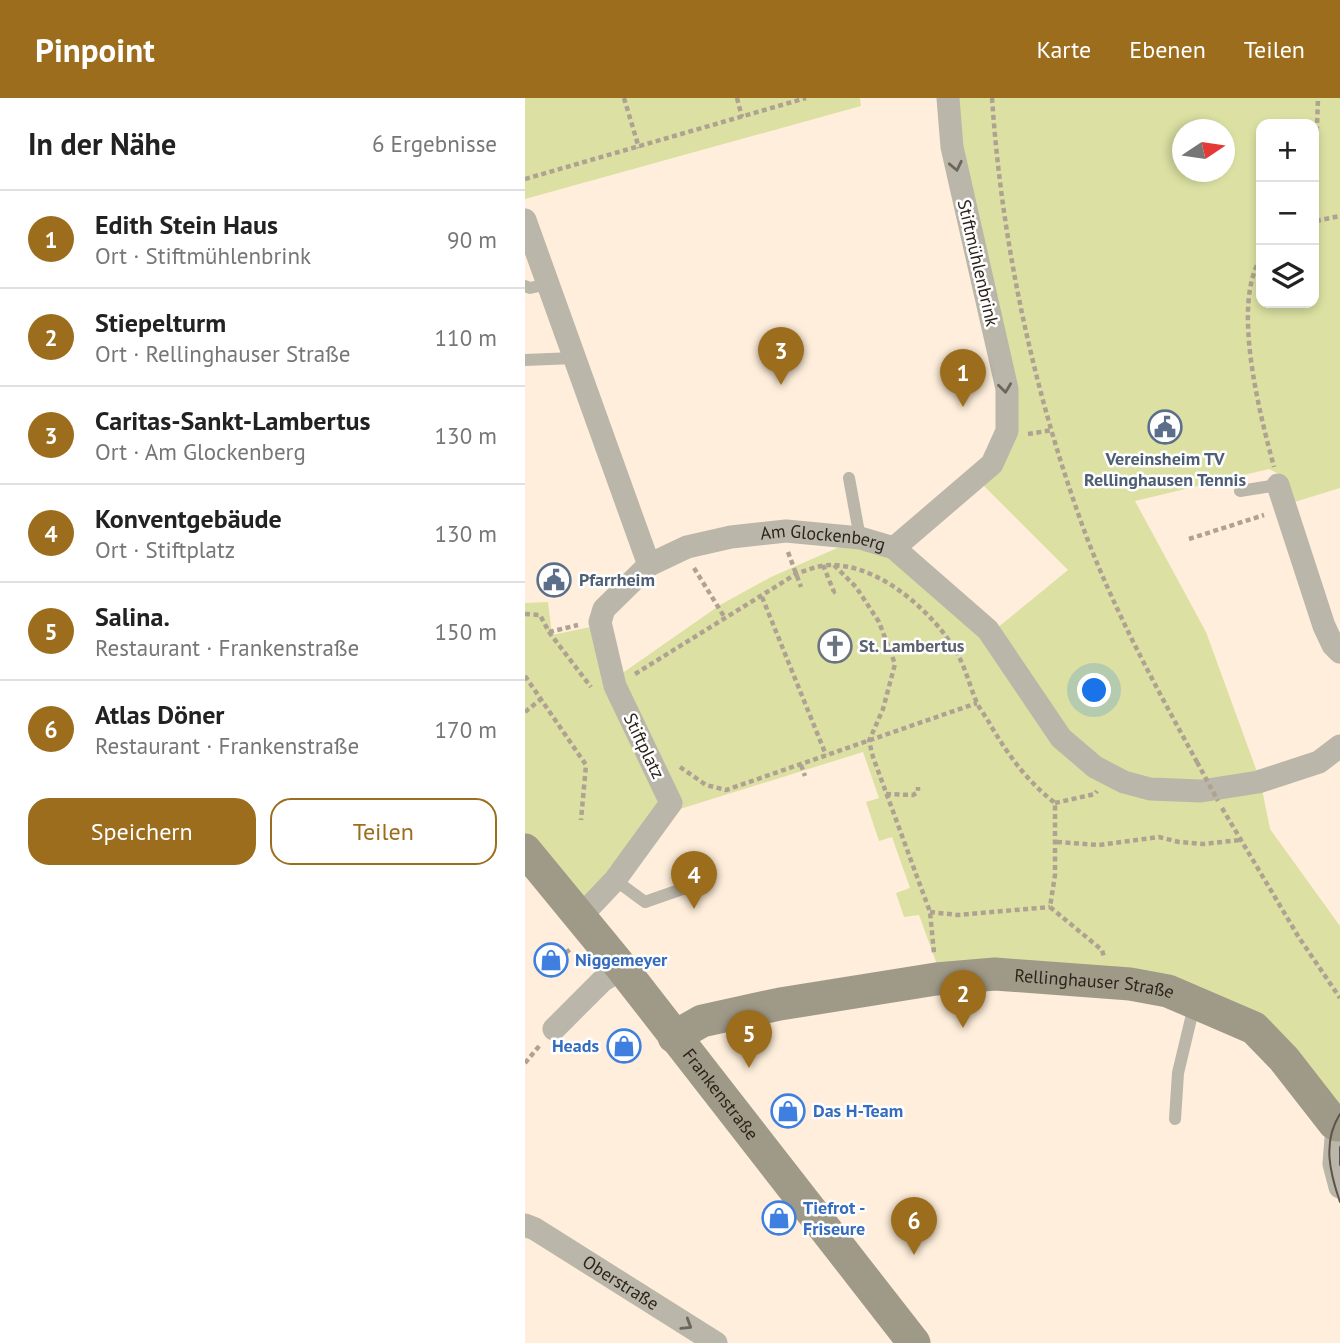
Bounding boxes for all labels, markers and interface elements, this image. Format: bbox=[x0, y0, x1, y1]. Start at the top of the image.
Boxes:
text: Pinpoint bbox=[35, 28, 155, 71]
text: Karte bbox=[1037, 34, 1091, 65]
text: Ebenen bbox=[1129, 34, 1206, 65]
text: Teilen bbox=[1244, 34, 1305, 65]
north arrow bbox=[1172, 119, 1235, 182]
map controls bbox=[1256, 119, 1319, 308]
button: + bbox=[1256, 119, 1319, 182]
text: In der Nähe bbox=[28, 124, 176, 163]
text: 6 Ergebnisse bbox=[372, 129, 497, 158]
one-way arrow bbox=[948, 160, 963, 172]
button: − bbox=[1256, 182, 1319, 245]
street label: Stiftmühlenbrink bbox=[953, 197, 1004, 329]
text: Edith Stein Haus bbox=[95, 208, 278, 241]
text: 1 bbox=[44, 225, 58, 254]
text: 90 m bbox=[447, 225, 497, 254]
text: Ort · Stiftmühlenbrink bbox=[95, 241, 311, 270]
button: layers bbox=[1256, 245, 1319, 308]
text: Stiepelturm bbox=[95, 306, 226, 339]
text: 2 bbox=[44, 323, 58, 352]
text: 110 m bbox=[435, 323, 497, 352]
pin: 3 bbox=[758, 327, 804, 385]
text: Ort · Rellinghauser Straße bbox=[95, 339, 351, 368]
pin: 1 bbox=[940, 349, 986, 407]
one-way arrow bbox=[998, 382, 1013, 394]
text: Caritas-Sankt-Lambertus bbox=[95, 404, 370, 437]
public building icon: Vereinsheim TV Rellinghausen Tennis bbox=[1146, 408, 1184, 446]
text: 3 bbox=[44, 421, 58, 450]
text: 130 m bbox=[435, 421, 497, 450]
text: Ort · Am Glockenberg bbox=[95, 437, 306, 466]
place label: Vereinsheim TV Rellinghausen Tennis bbox=[1084, 447, 1246, 491]
text: Konventgebäude bbox=[95, 502, 282, 535]
text: 4 bbox=[44, 519, 58, 548]
text: 130 m bbox=[435, 519, 497, 548]
street label: Am Glockenberg bbox=[759, 519, 888, 556]
text: Ort · Stiftplatz bbox=[95, 535, 235, 564]
public building icon: Pfarrheim bbox=[535, 561, 573, 599]
place label: Pfarrheim bbox=[579, 568, 655, 591]
text: Salina. bbox=[95, 600, 170, 633]
text: 5 bbox=[44, 617, 58, 646]
text: 150 m bbox=[435, 617, 497, 646]
church icon: St. Lambertus bbox=[816, 627, 854, 665]
text: Restaurant · Frankenstraße bbox=[95, 633, 359, 662]
place label: St. Lambertus bbox=[859, 634, 965, 657]
your location bbox=[1077, 673, 1111, 707]
text: Atlas Döner bbox=[95, 698, 224, 731]
street label: Stiftplatz bbox=[619, 709, 670, 782]
text: 6 bbox=[44, 715, 58, 744]
text: 170 m bbox=[435, 715, 497, 744]
text: Restaurant · Frankenstraße bbox=[95, 731, 359, 760]
button: Speichern bbox=[28, 798, 256, 865]
button: Teilen bbox=[270, 798, 497, 865]
pin: 4 bbox=[671, 851, 717, 909]
shop icon: Niggemeyer bbox=[532, 941, 570, 979]
place label: Niggemeyer bbox=[575, 948, 668, 971]
street label: Rellinghauser Straße bbox=[1014, 963, 1178, 1003]
pin: 2 bbox=[940, 970, 986, 1028]
pin: 5 bbox=[726, 1010, 772, 1068]
shop icon: Heads bbox=[605, 1027, 643, 1065]
place label: Heads bbox=[552, 1034, 599, 1057]
street label: Frankenstraße bbox=[678, 1044, 764, 1145]
shop icon: Das H-Team bbox=[769, 1092, 807, 1130]
place label: Das H-Team bbox=[813, 1099, 903, 1122]
place label: Tiefrot - Friseure bbox=[803, 1196, 866, 1240]
pin: 6 bbox=[891, 1197, 937, 1255]
shop icon: Tiefrot - Friseure bbox=[760, 1199, 798, 1237]
street label: Oberstraße bbox=[578, 1250, 663, 1315]
one-way arrow bbox=[680, 1317, 693, 1330]

